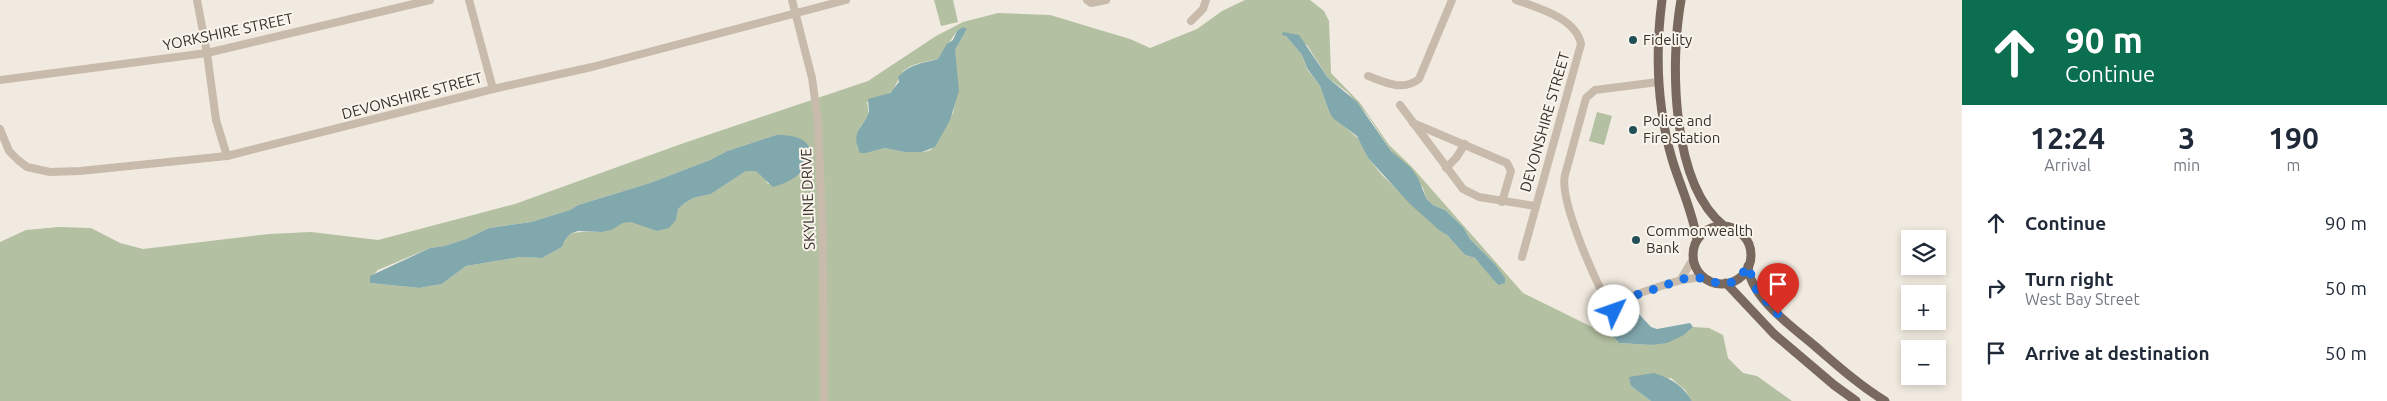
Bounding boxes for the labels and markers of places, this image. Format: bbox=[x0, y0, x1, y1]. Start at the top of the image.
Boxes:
place label: Fidelity bbox=[1643, 31, 1692, 48]
marker: Fidelity bbox=[1627, 34, 1639, 46]
place label: Police and Fire Station bbox=[1643, 112, 1720, 146]
marker: Police and Fire Station bbox=[1627, 124, 1639, 136]
place label: Commonwealth Bank bbox=[1646, 222, 1753, 256]
marker: Commonwealth Bank bbox=[1630, 234, 1642, 246]
pin bbox=[1757, 263, 1799, 314]

